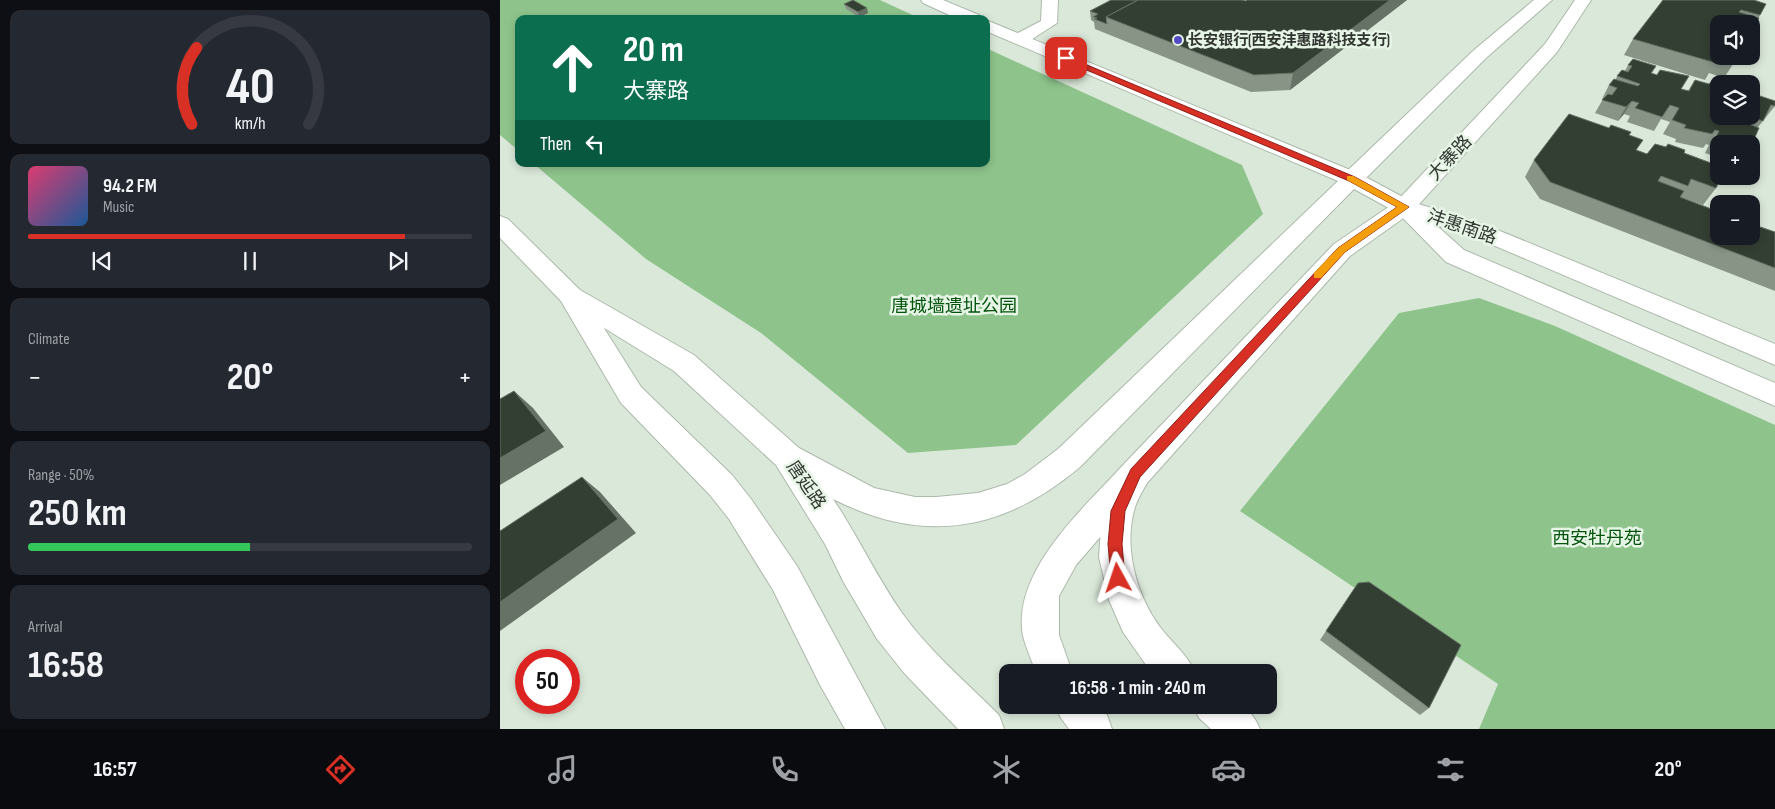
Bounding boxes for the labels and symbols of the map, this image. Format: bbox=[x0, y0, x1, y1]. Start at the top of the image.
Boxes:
place label: 长安银行(西安沣惠路科技支行) bbox=[1188, 31, 1390, 50]
marker: 长安银行(西安沣惠路科技支行) bbox=[1172, 34, 1184, 46]
pin bbox=[1045, 37, 1087, 79]
street label: 大寨路 bbox=[1424, 131, 1476, 185]
street label: 沣惠南路 bbox=[1425, 205, 1499, 249]
park label: 唐城墙遗址公园 bbox=[891, 296, 1017, 317]
street label: 唐延路 bbox=[782, 457, 830, 513]
park label: 西安牡丹苑 bbox=[1552, 528, 1642, 549]
position arrow bbox=[1091, 551, 1143, 603]
speed limit sign: 50 bbox=[515, 649, 580, 714]

